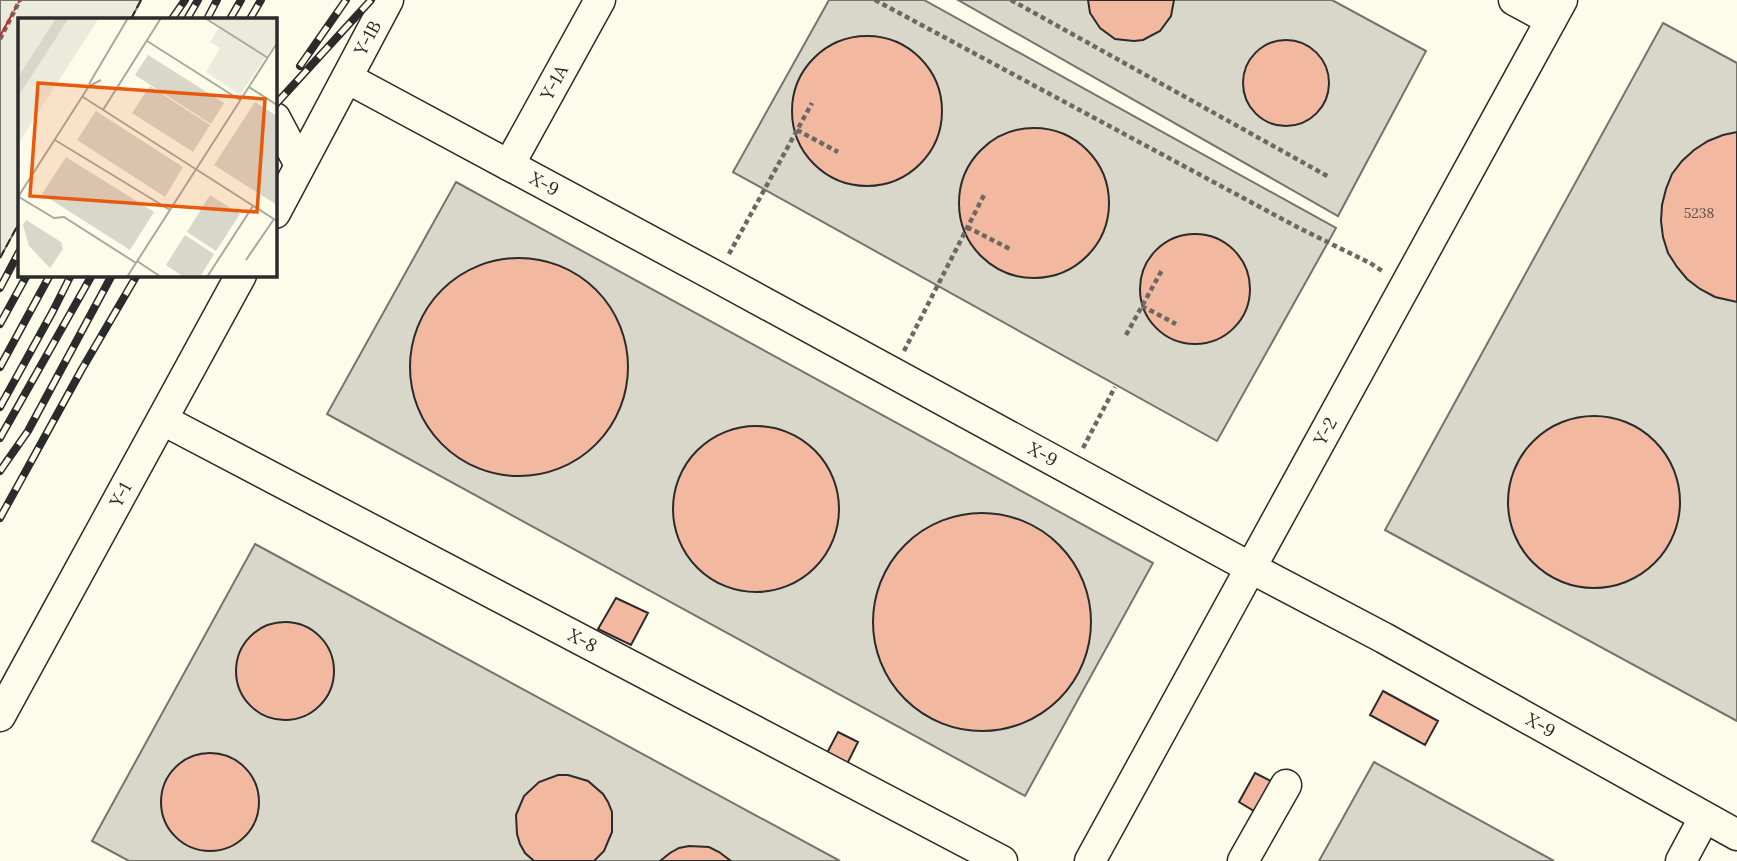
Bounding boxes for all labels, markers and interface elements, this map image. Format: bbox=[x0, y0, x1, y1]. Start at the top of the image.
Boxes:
street label: Y-1B bbox=[348, 16, 386, 60]
inset map bbox=[18, 18, 276, 276]
street label: Y-1A bbox=[535, 60, 573, 105]
street label: X-9 bbox=[526, 166, 563, 201]
house number: 5238 bbox=[1684, 204, 1714, 222]
street label: Y-2 bbox=[1308, 413, 1342, 450]
street label: X-9 bbox=[1024, 437, 1062, 471]
street label: Y-1 bbox=[104, 478, 137, 512]
street label: X-8 bbox=[564, 623, 601, 657]
street label: X-9 bbox=[1522, 708, 1560, 742]

